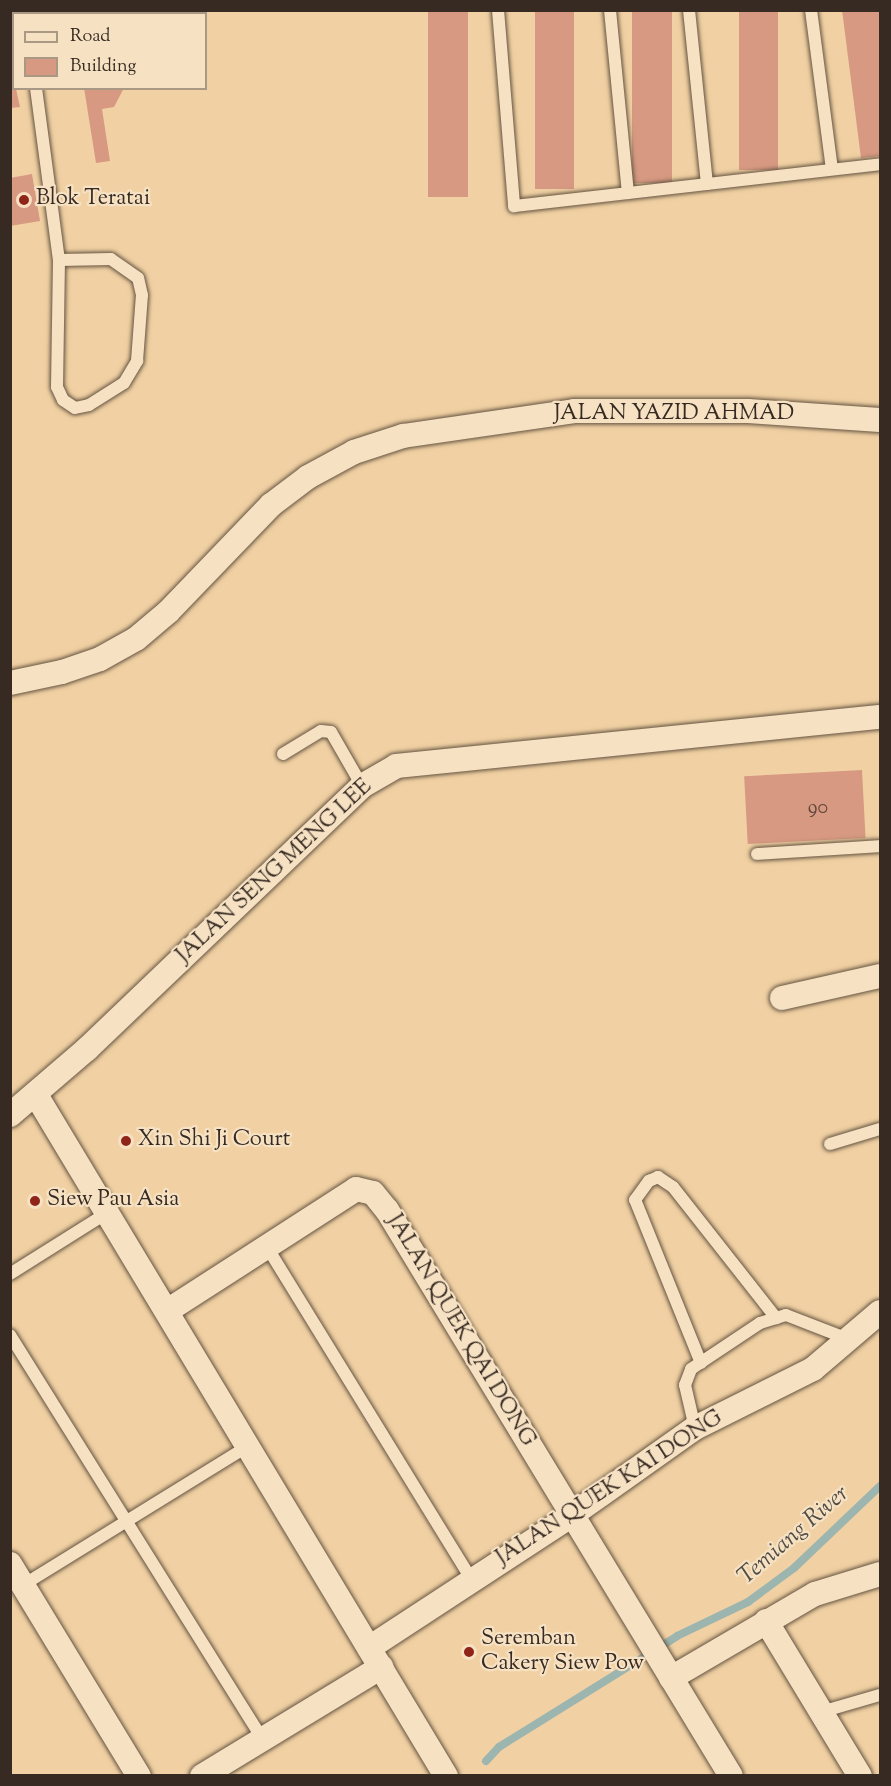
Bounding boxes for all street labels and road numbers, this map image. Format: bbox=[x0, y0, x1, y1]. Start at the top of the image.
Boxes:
street label: JALAN YAZID AHMAD bbox=[554, 402, 794, 428]
street label: JALAN SENG MENG LEE bbox=[172, 774, 378, 970]
street label: JALAN QUEK QAI DONG bbox=[380, 1210, 540, 1452]
street label: JALAN QUEK KAI DONG bbox=[492, 1406, 728, 1572]

